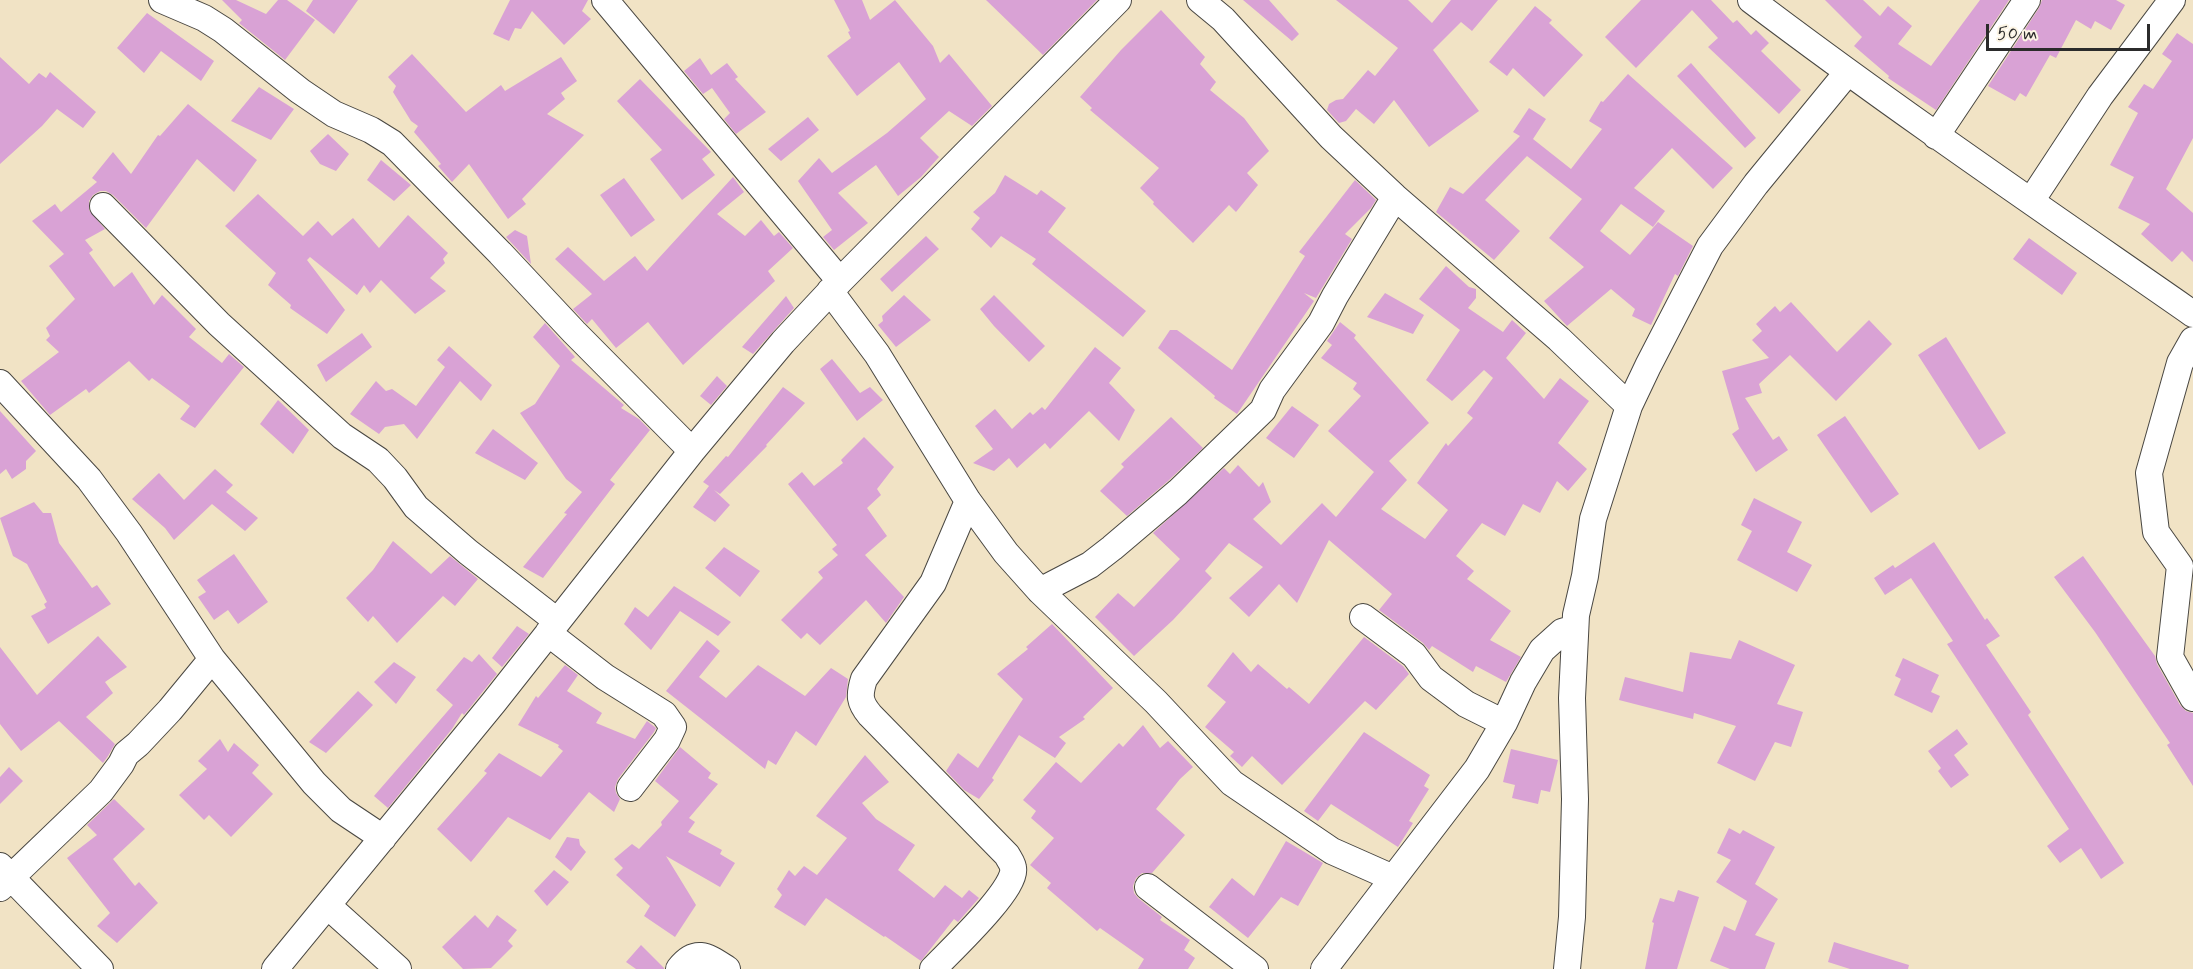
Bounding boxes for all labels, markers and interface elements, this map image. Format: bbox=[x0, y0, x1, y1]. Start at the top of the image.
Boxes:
scale bar bbox=[1989, 12, 2152, 50]
text: 50 m bbox=[1997, 22, 2037, 46]

